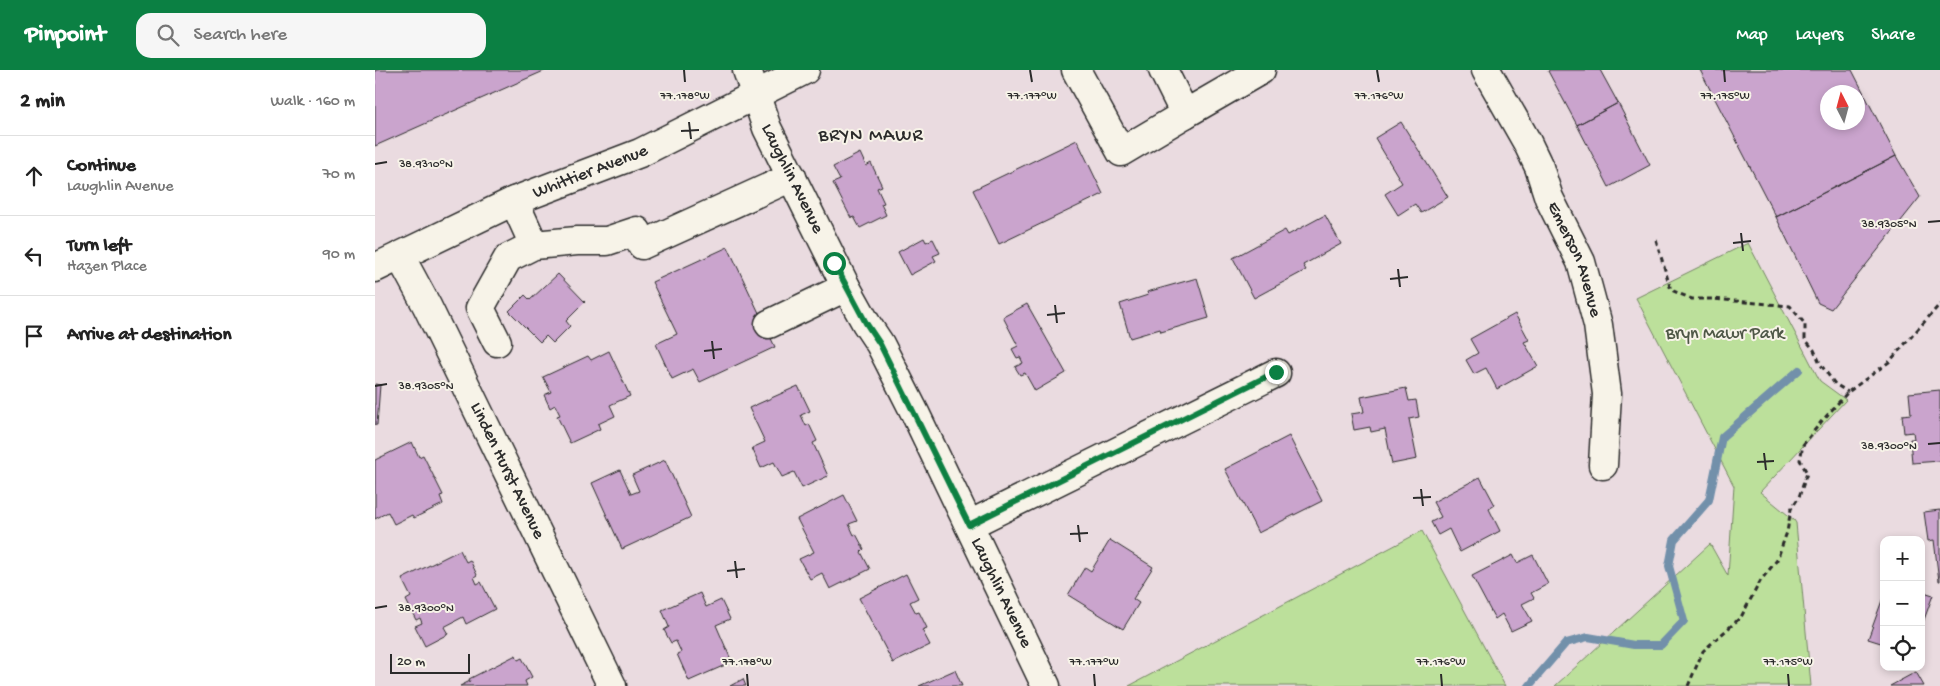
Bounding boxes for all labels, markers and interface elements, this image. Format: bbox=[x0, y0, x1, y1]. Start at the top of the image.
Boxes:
search box bbox=[136, 13, 486, 58]
text: Pinpoint bbox=[25, 21, 106, 50]
icon: search bbox=[154, 21, 182, 49]
text: Search here bbox=[194, 24, 287, 47]
text: Map bbox=[1736, 25, 1768, 46]
text: Layers bbox=[1796, 25, 1843, 46]
text: Share bbox=[1871, 25, 1915, 46]
north arrow bbox=[1820, 85, 1865, 130]
text: 2 min bbox=[20, 90, 65, 115]
text: 77.178°W bbox=[659, 90, 710, 104]
text: 77.177°W bbox=[1006, 90, 1057, 104]
text: 77.176°W bbox=[1353, 90, 1404, 104]
text: 77.175°W bbox=[1699, 90, 1750, 104]
text: Walk · 160 m bbox=[270, 93, 355, 112]
street label: Laughlin Avenue bbox=[756, 120, 829, 238]
district label: BRYN MAWR bbox=[818, 125, 923, 148]
street label: Whittier Avenue bbox=[530, 140, 652, 203]
text: Continue bbox=[67, 155, 136, 178]
text: 38.9310°N bbox=[398, 158, 453, 172]
icon: ahead bbox=[20, 162, 48, 190]
text: 70 m bbox=[322, 166, 355, 185]
text: Laughlin Avenue bbox=[67, 178, 173, 197]
street label: Emerson Avenue bbox=[1542, 198, 1606, 320]
text: 38.9305°N bbox=[1860, 218, 1917, 232]
text: Turn left bbox=[67, 235, 131, 258]
icon: left bbox=[20, 242, 48, 270]
text: 90 m bbox=[323, 246, 355, 265]
route start bbox=[823, 252, 846, 275]
text: Hazen Place bbox=[67, 258, 147, 277]
icon: arrive bbox=[20, 322, 48, 350]
text: Arrive at destination bbox=[67, 324, 231, 347]
park label: Bryn Mawr Park bbox=[1665, 324, 1786, 345]
route end bbox=[1265, 361, 1288, 384]
text: 38.9305°N bbox=[397, 380, 454, 394]
street label: Linden Hurst Avenue bbox=[465, 399, 550, 543]
text: 38.9300°N bbox=[1860, 440, 1917, 454]
street label: Laughlin Avenue bbox=[966, 534, 1037, 652]
map controls bbox=[1880, 536, 1925, 671]
button: + bbox=[1880, 536, 1925, 581]
button: − bbox=[1880, 581, 1925, 626]
text: 38.9300°N bbox=[397, 602, 454, 616]
button: locate bbox=[1880, 626, 1925, 671]
scale bar bbox=[390, 651, 470, 674]
text: 20 m bbox=[397, 654, 425, 671]
text: 77.178°W bbox=[721, 656, 772, 670]
text: 77.177°W bbox=[1068, 656, 1119, 670]
text: 77.176°W bbox=[1415, 656, 1466, 670]
text: 77.175°W bbox=[1762, 656, 1813, 670]

